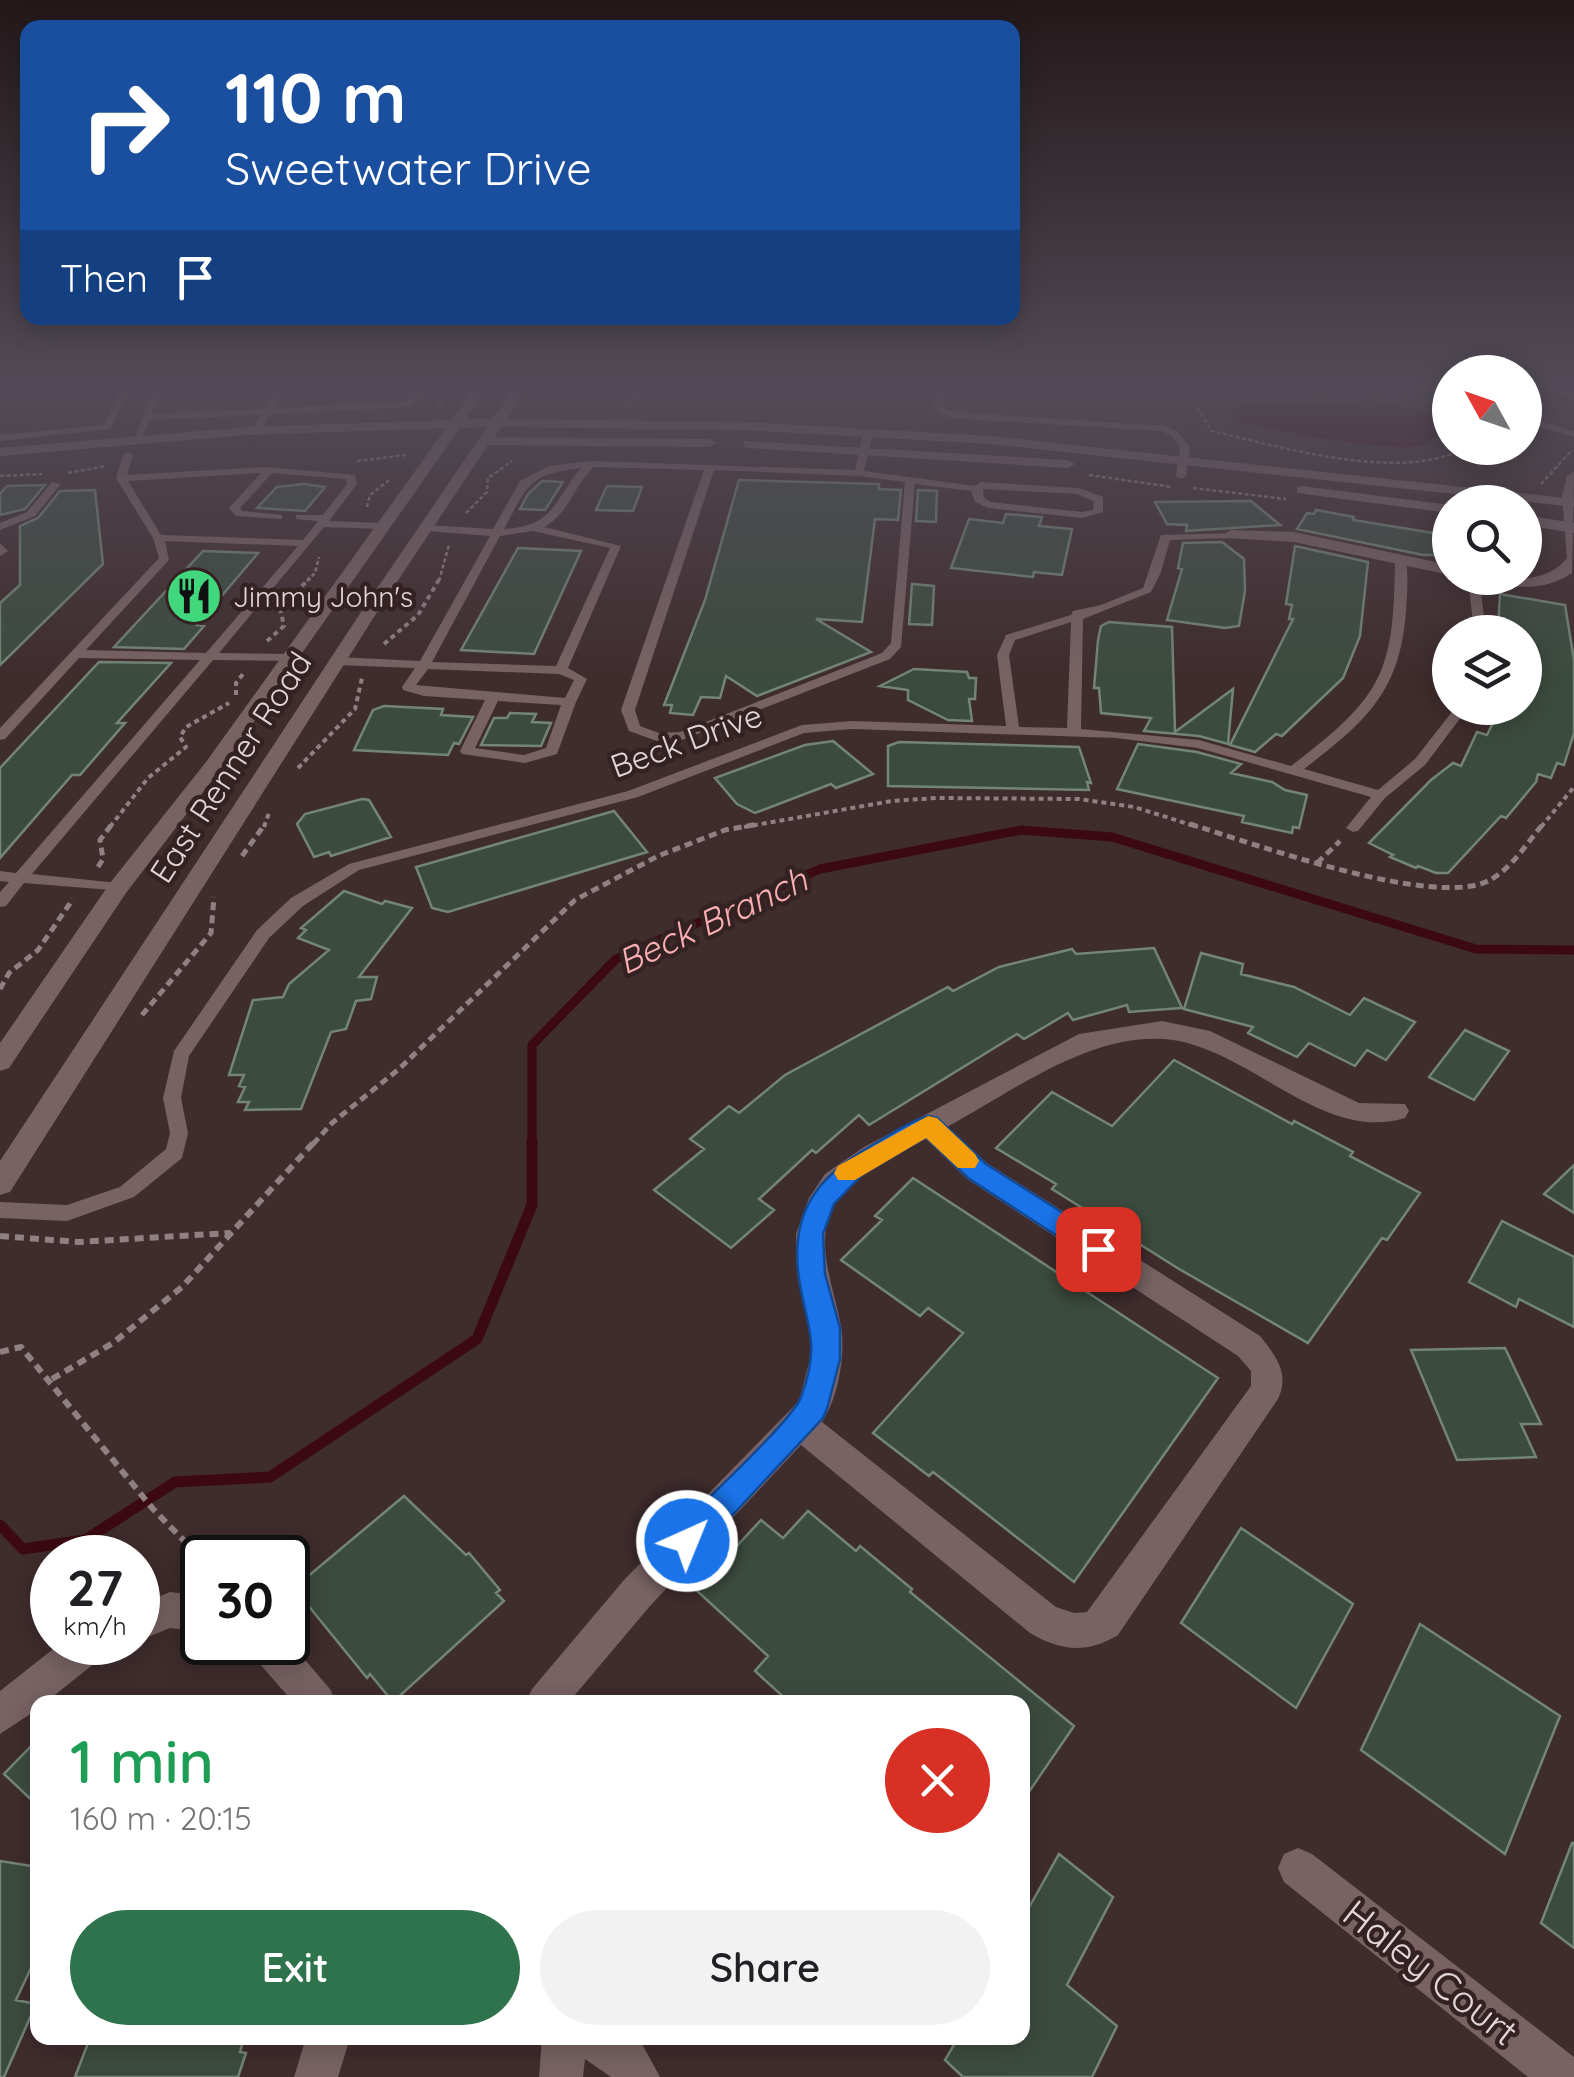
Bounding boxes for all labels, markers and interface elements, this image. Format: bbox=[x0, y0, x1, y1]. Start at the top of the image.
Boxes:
text: 110 m bbox=[225, 53, 407, 141]
icon: right bbox=[60, 60, 190, 190]
text: Sweetwater Drive bbox=[225, 140, 592, 196]
icon: arrive bbox=[168, 250, 223, 305]
text: Then bbox=[60, 254, 148, 302]
north arrow bbox=[1432, 355, 1542, 465]
map controls bbox=[1432, 355, 1542, 725]
button: search bbox=[1432, 485, 1542, 595]
restaurant icon: Jimmy John's bbox=[164, 566, 224, 626]
place label: Jimmy John's bbox=[233, 579, 413, 614]
button: layers bbox=[1432, 615, 1542, 725]
street label: East Renner Road bbox=[141, 644, 319, 890]
street label: Beck Drive bbox=[605, 694, 767, 786]
water label: Beck Branch bbox=[610, 856, 815, 983]
pin bbox=[1056, 1207, 1141, 1292]
icon: arrive bbox=[1071, 1222, 1126, 1277]
position arrow bbox=[635, 1489, 739, 1593]
speed limit sign: 30 bbox=[180, 1535, 310, 1665]
text: 27 bbox=[67, 1556, 123, 1619]
text: km/h bbox=[63, 1610, 127, 1641]
text: 1 min bbox=[70, 1723, 214, 1798]
button: close bbox=[885, 1728, 990, 1833]
text: 160 m · 20:15 bbox=[70, 1798, 252, 1838]
street label: Haley Court bbox=[1334, 1889, 1528, 2055]
button: Exit bbox=[70, 1910, 520, 2025]
button: Share bbox=[540, 1910, 990, 2025]

